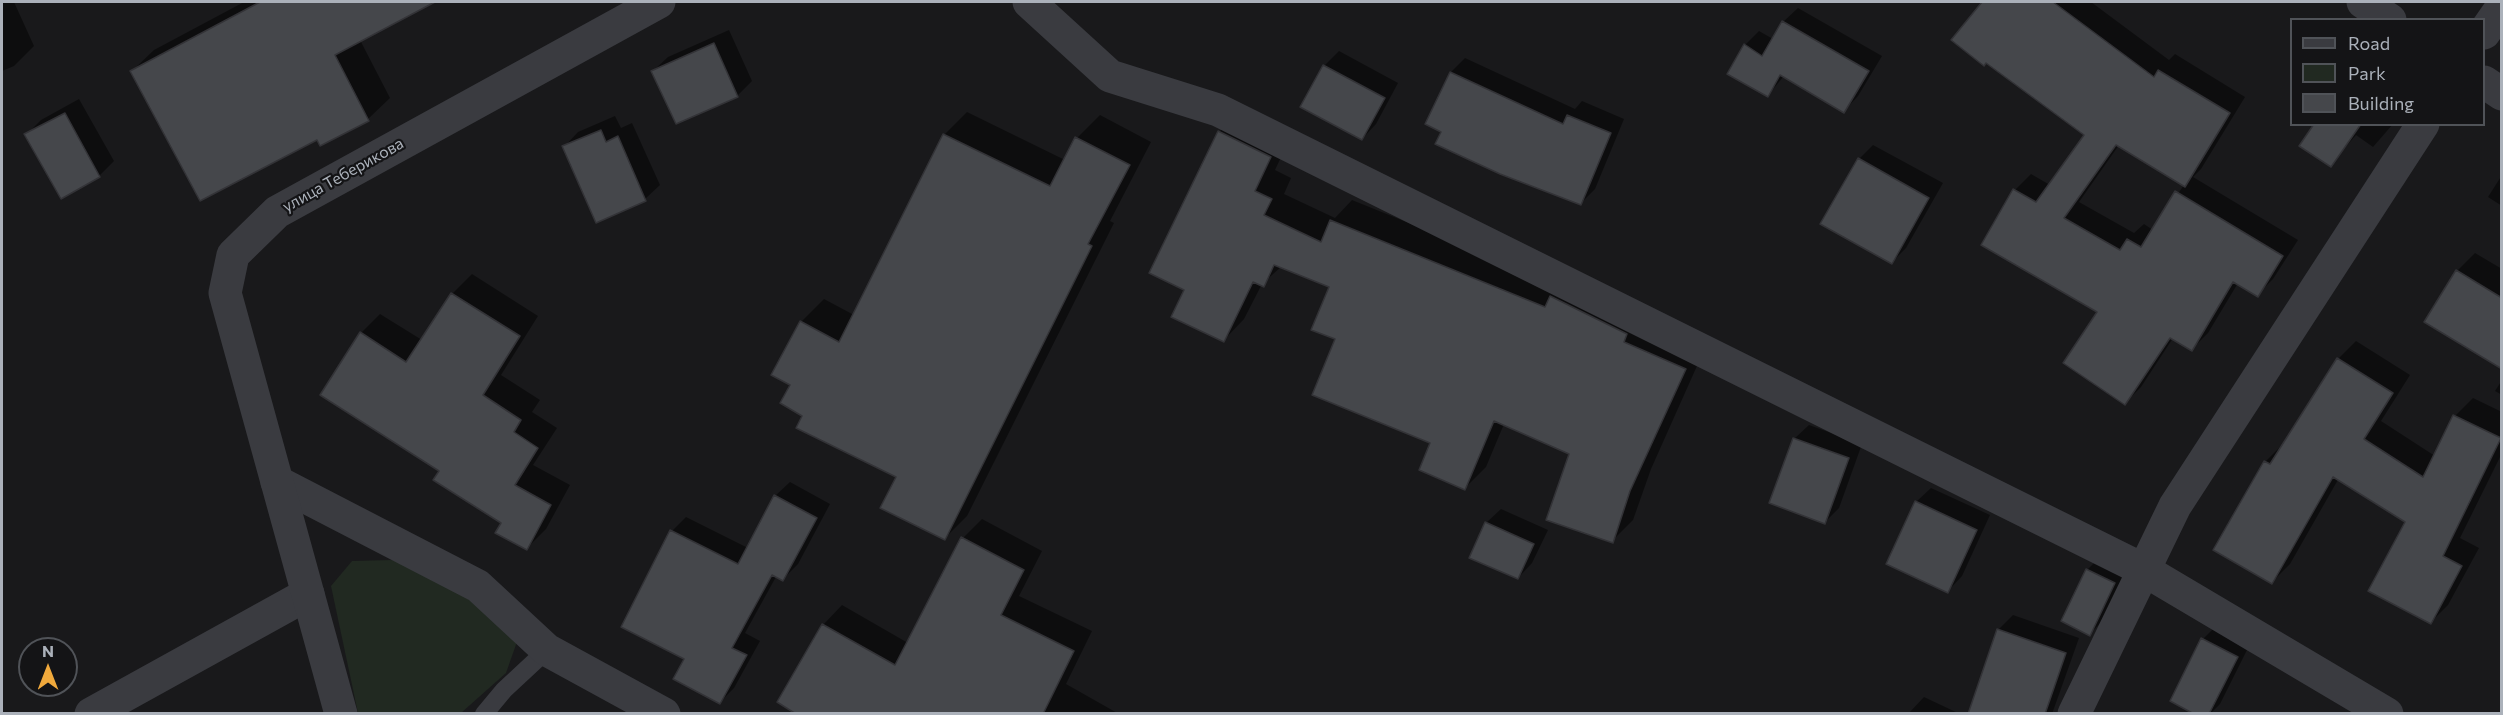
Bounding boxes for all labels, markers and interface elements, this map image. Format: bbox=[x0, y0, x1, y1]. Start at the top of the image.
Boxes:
legend bbox=[2290, 18, 2485, 126]
text: Road bbox=[2348, 32, 2390, 54]
text: Park bbox=[2348, 62, 2386, 84]
text: Building bbox=[2348, 92, 2414, 114]
street label: улица Теберикова bbox=[279, 134, 407, 216]
north arrow bbox=[18, 637, 78, 697]
text: N bbox=[42, 641, 54, 660]

